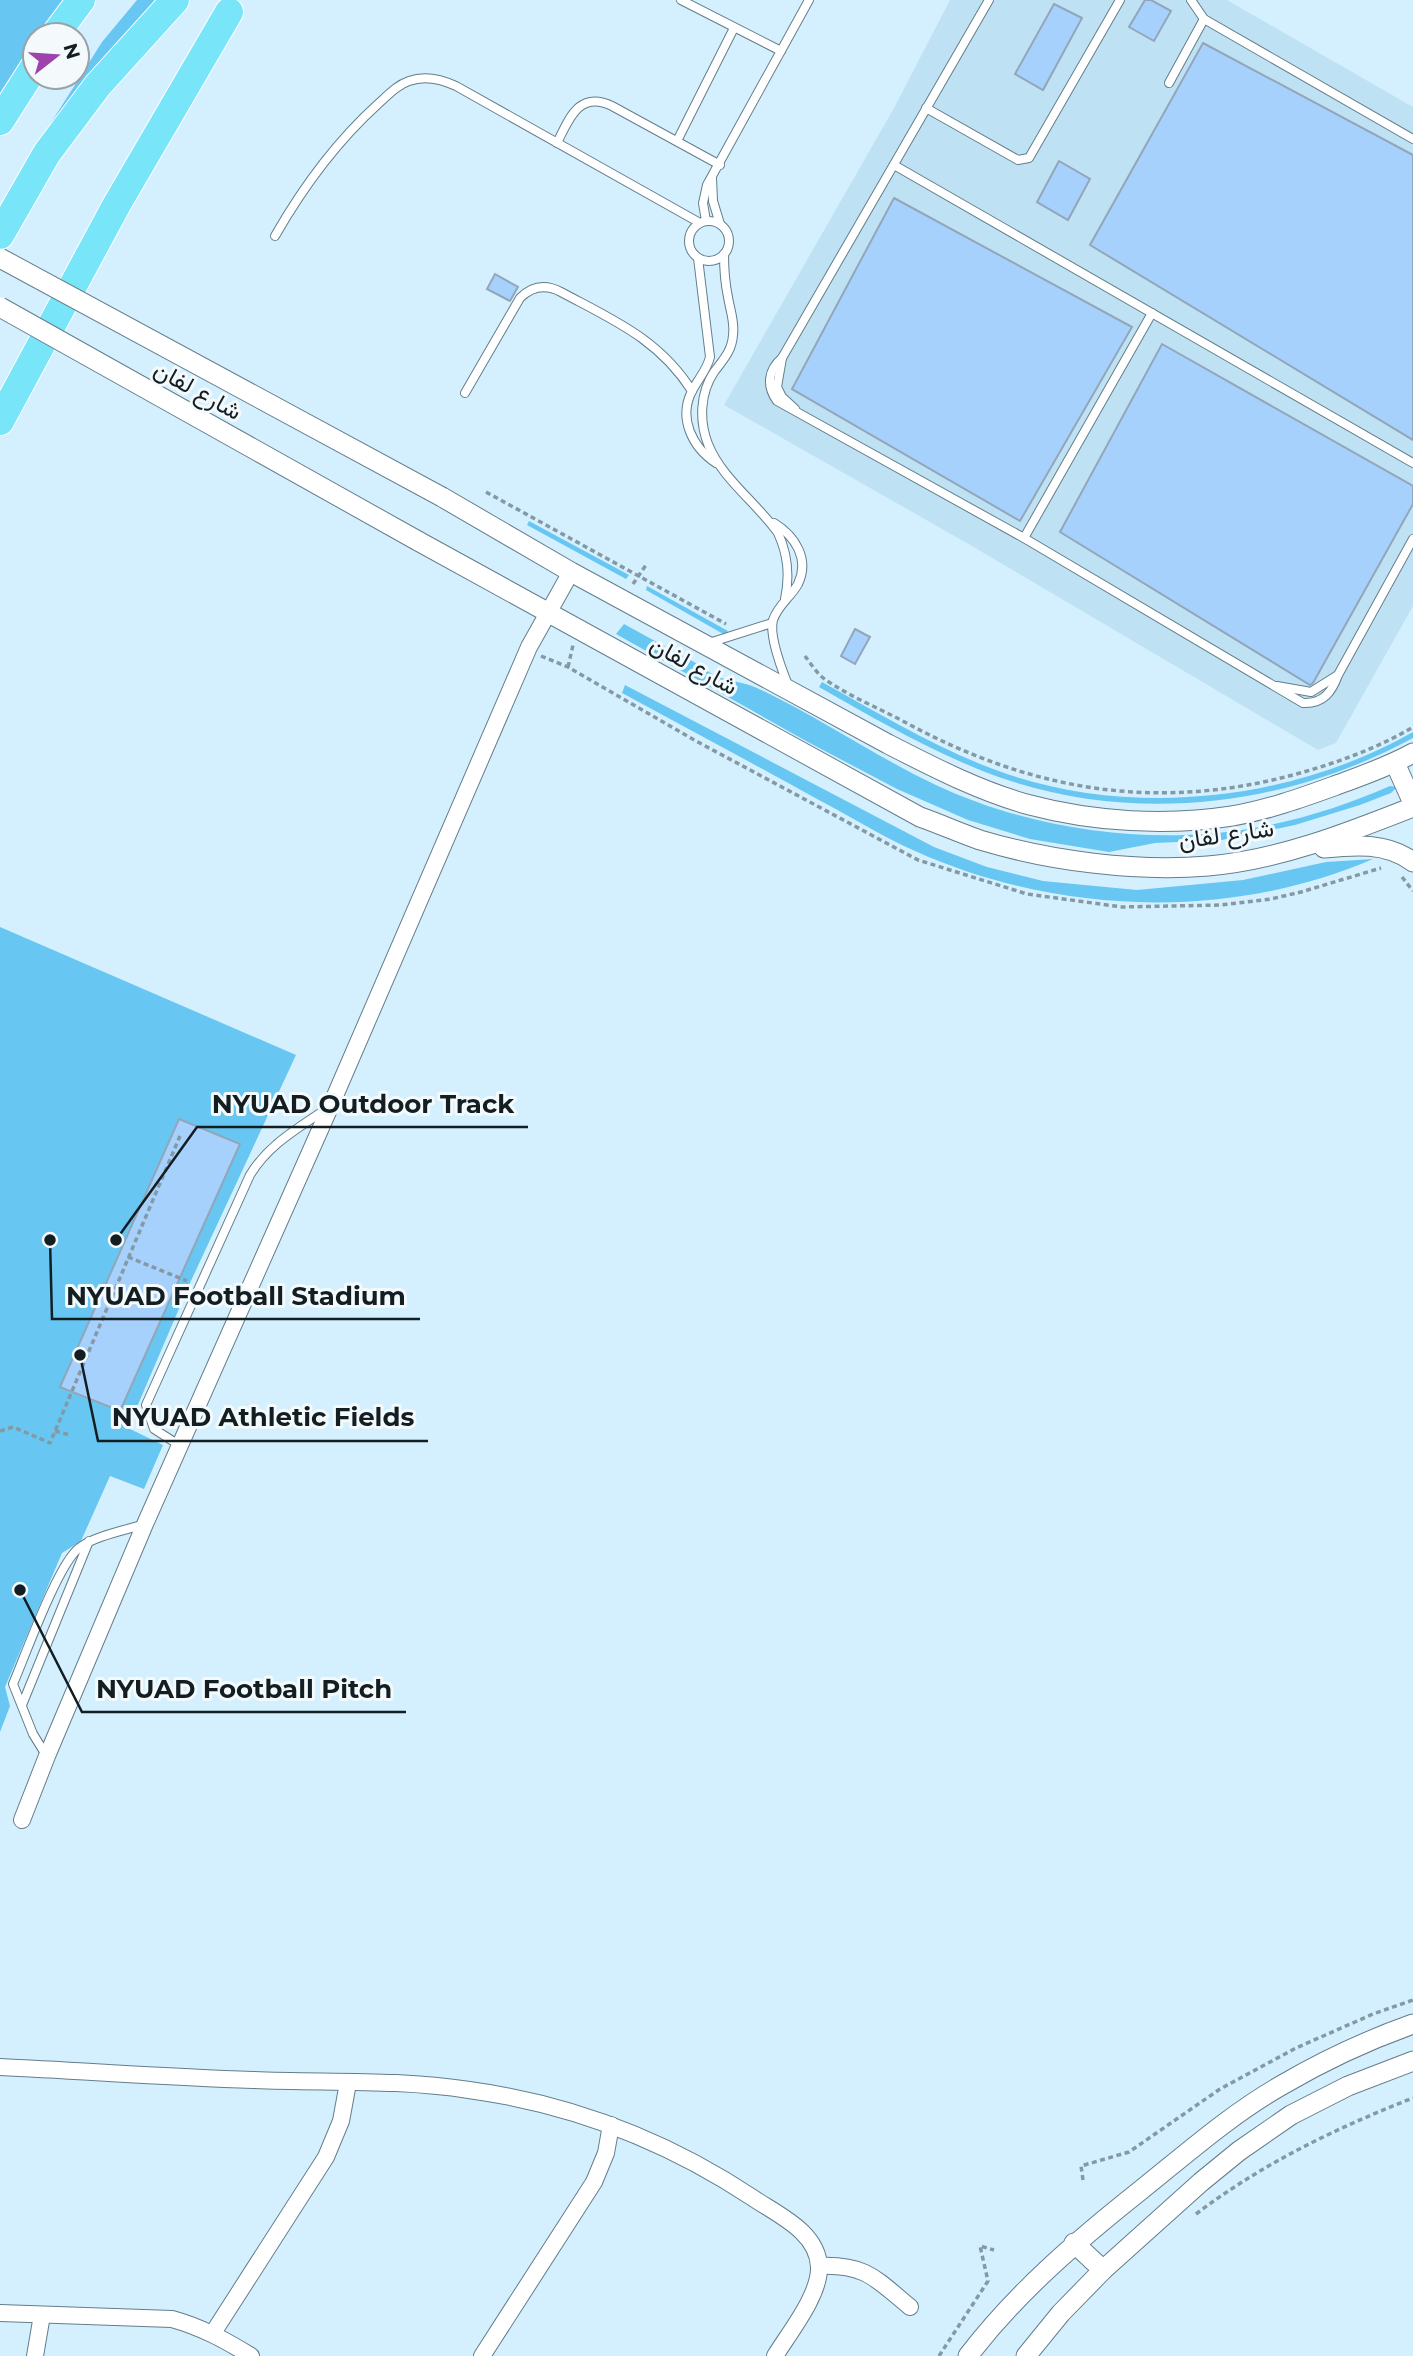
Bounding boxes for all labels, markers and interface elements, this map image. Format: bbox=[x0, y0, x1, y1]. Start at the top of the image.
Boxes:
north arrow bbox=[21, 21, 91, 91]
text: N bbox=[59, 40, 85, 62]
street label: شارع لفان bbox=[148, 354, 247, 428]
street label: شارع لفان bbox=[644, 629, 743, 703]
street label: شارع لفان bbox=[1176, 813, 1276, 857]
callout: NYUAD Outdoor Track bbox=[197, 1080, 528, 1127]
text: NYUAD Outdoor Track bbox=[212, 1088, 515, 1120]
callout: NYUAD Football Stadium bbox=[52, 1272, 420, 1319]
text: NYUAD Football Stadium bbox=[66, 1280, 406, 1312]
callout: NYUAD Athletic Fields bbox=[98, 1394, 428, 1441]
text: NYUAD Athletic Fields bbox=[112, 1401, 414, 1433]
callout: NYUAD Football Pitch bbox=[82, 1665, 406, 1712]
text: NYUAD Football Pitch bbox=[96, 1673, 392, 1705]

